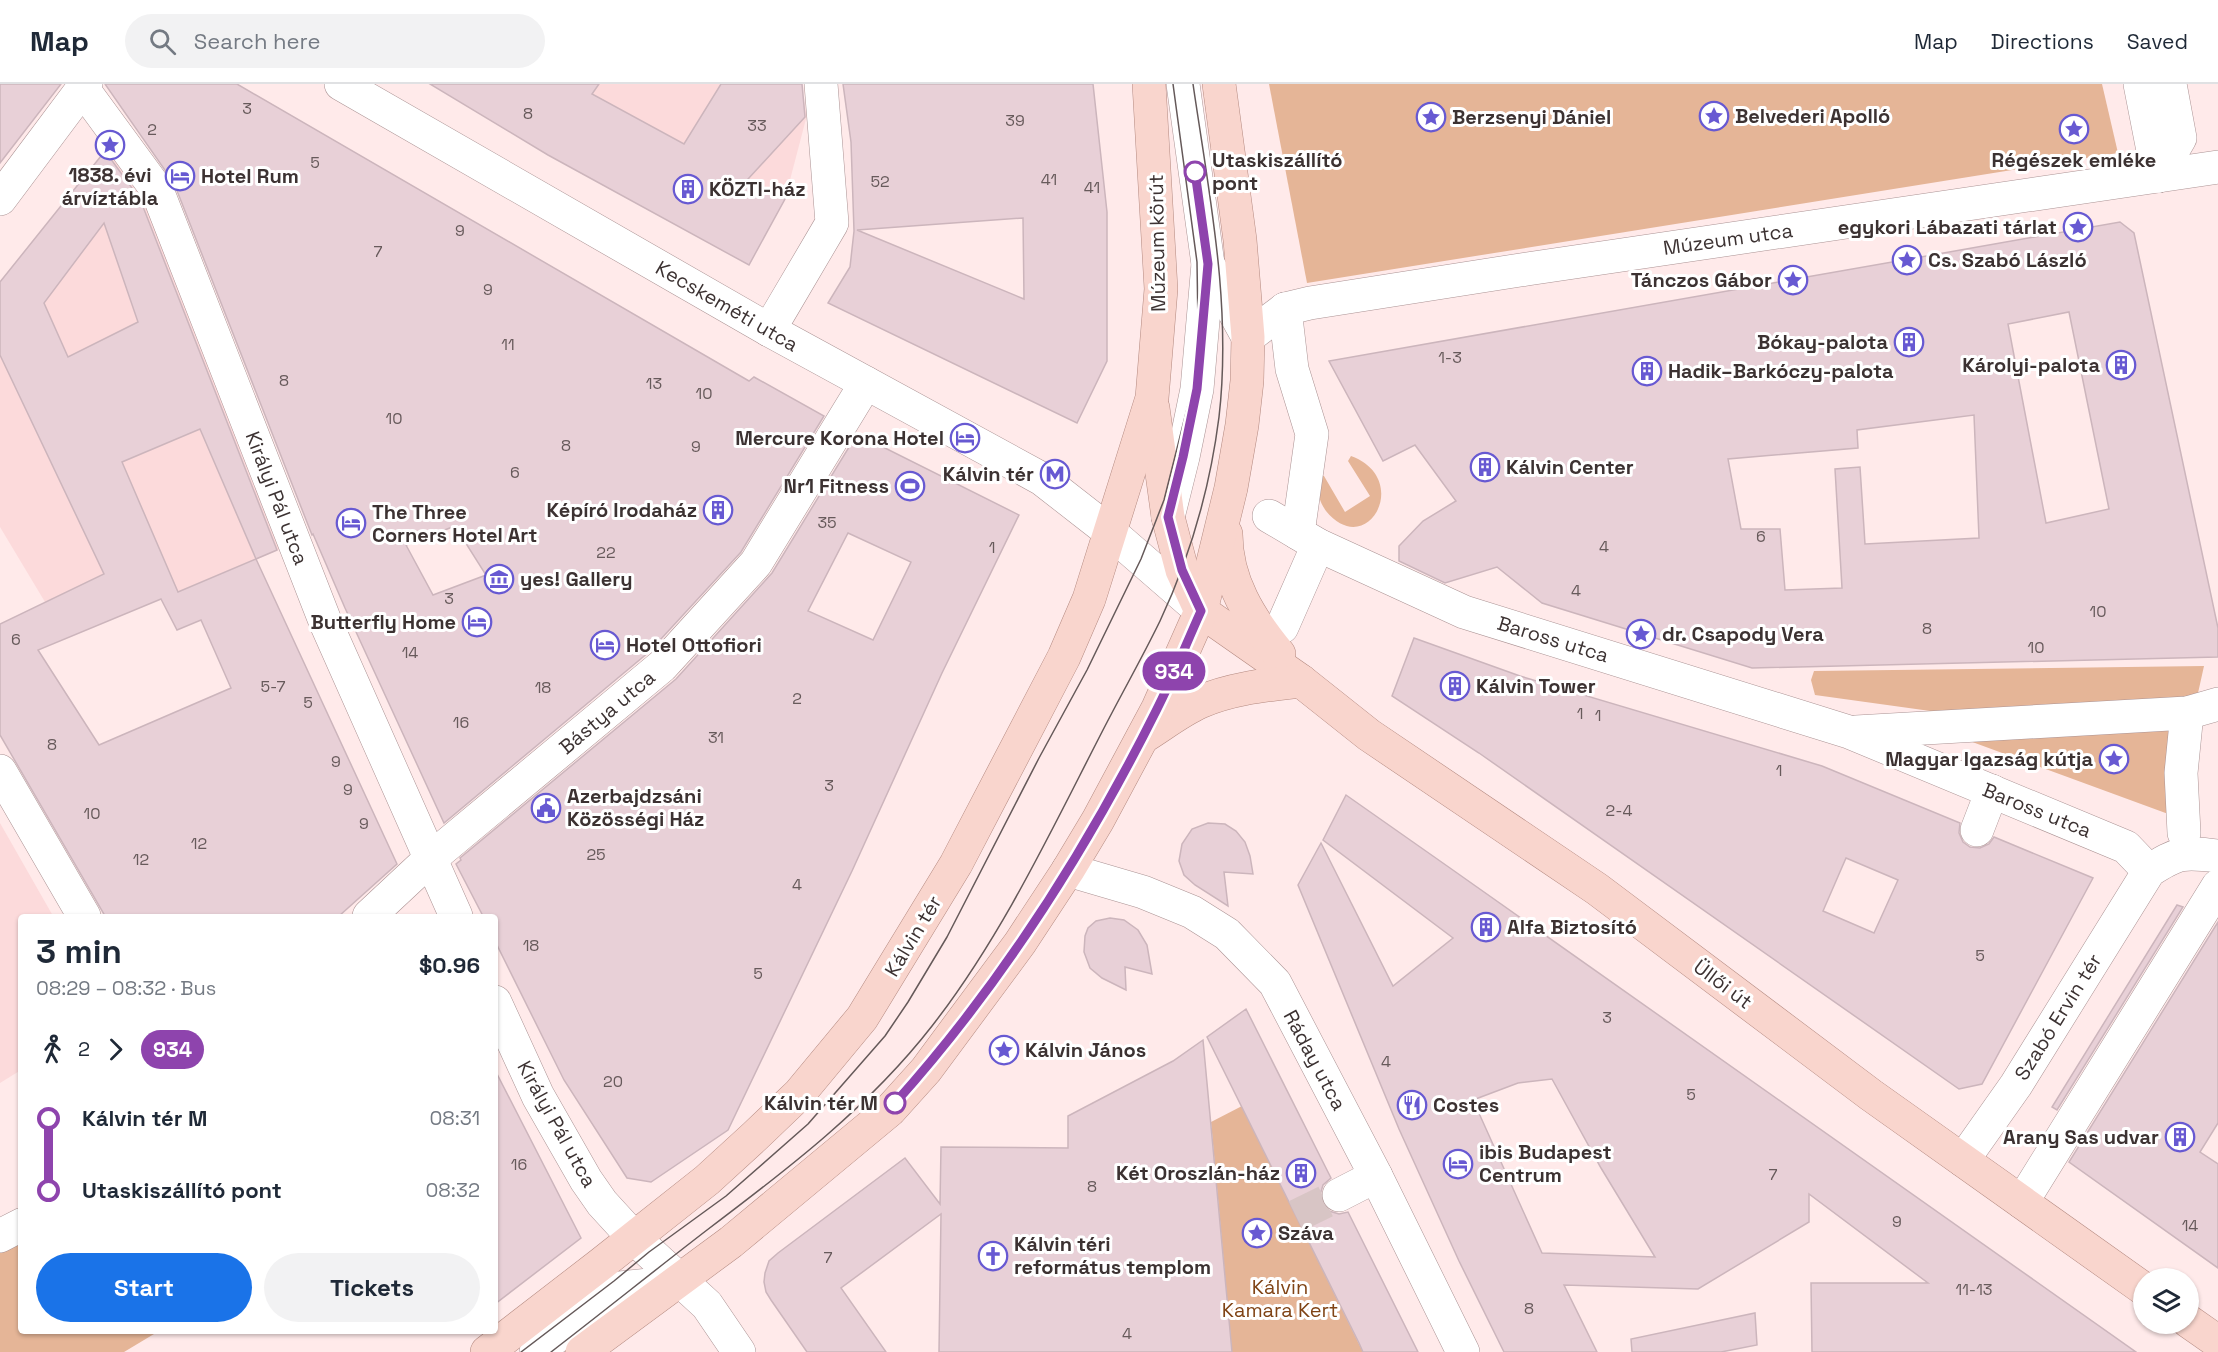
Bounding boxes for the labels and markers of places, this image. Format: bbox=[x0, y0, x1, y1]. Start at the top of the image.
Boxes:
place icon: Belvederi Apolló bbox=[1698, 100, 1730, 132]
place icon: Berzsenyi Dániel bbox=[1415, 101, 1447, 133]
place label: Belvederi Apolló bbox=[1735, 103, 1890, 129]
place label: Berzsenyi Dániel bbox=[1452, 104, 1611, 130]
place icon: Régészek emléke bbox=[2058, 113, 2090, 145]
place icon: 1838. évi árvíztábla bbox=[94, 129, 126, 161]
place label: Utaskiszállító pont bbox=[1212, 147, 1342, 196]
place label: Régészek emléke bbox=[1992, 147, 2156, 173]
hotel icon: Hotel Rum bbox=[164, 160, 196, 192]
marker: Utaskiszállító pont bbox=[1184, 161, 1206, 183]
place label: 1838. évi árvíztábla bbox=[62, 162, 159, 211]
place label: Hotel Rum bbox=[201, 163, 299, 189]
building icon: KÖZTI-ház bbox=[672, 173, 704, 205]
place label: KÖZTI-ház bbox=[709, 176, 806, 202]
place icon: egykori Lábazati tárlat bbox=[2062, 211, 2094, 243]
place label: egykori Lábazati tárlat bbox=[1838, 214, 2057, 240]
place icon: Cs. Szabó László bbox=[1891, 244, 1923, 276]
place label: Cs. Szabó László bbox=[1928, 247, 2087, 273]
place icon: Tánczos Gábor bbox=[1777, 264, 1809, 296]
place label: Tánczos Gábor bbox=[1631, 267, 1772, 293]
building icon: Bókay-palota bbox=[1893, 326, 1925, 358]
place label: Bókay-palota bbox=[1757, 329, 1888, 355]
building icon: Károlyi-palota bbox=[2105, 349, 2137, 381]
place label: Károlyi-palota bbox=[1962, 352, 2100, 378]
building icon: Hadik–Barkóczy-palota bbox=[1631, 355, 1663, 387]
place label: Hadik–Barkóczy-palota bbox=[1668, 358, 1894, 384]
hotel icon: Mercure Korona Hotel bbox=[949, 422, 981, 454]
place label: Mercure Korona Hotel bbox=[735, 425, 944, 451]
building icon: Kálvin Center bbox=[1469, 451, 1501, 483]
place label: Kálvin Center bbox=[1506, 454, 1634, 480]
metro station icon: Kálvin tér bbox=[1039, 458, 1071, 490]
place label: Kálvin tér bbox=[943, 461, 1034, 487]
sports icon: Nr1 Fitness bbox=[894, 470, 926, 502]
place label: Nr1 Fitness bbox=[784, 473, 889, 499]
building icon: Képíró Irodaház bbox=[702, 494, 734, 526]
place label: Képíró Irodaház bbox=[547, 497, 697, 523]
place label: The Three Corners Hotel Art bbox=[372, 499, 537, 548]
hotel icon: The Three Corners Hotel Art bbox=[335, 507, 367, 539]
museum icon: yes! Gallery bbox=[483, 563, 515, 595]
place label: yes! Gallery bbox=[520, 566, 633, 592]
hotel icon: Butterfly Home bbox=[461, 606, 493, 638]
place label: Butterfly Home bbox=[310, 609, 456, 635]
place icon: dr. Csapody Vera bbox=[1625, 618, 1657, 650]
place label: dr. Csapody Vera bbox=[1662, 621, 1824, 647]
hotel icon: Hotel Ottofiori bbox=[589, 629, 621, 661]
place label: Hotel Ottofiori bbox=[626, 632, 762, 658]
building icon: Kálvin Tower bbox=[1439, 670, 1471, 702]
place label: Kálvin Tower bbox=[1476, 673, 1596, 699]
place icon: Magyar Igazság kútja bbox=[2098, 743, 2130, 775]
place label: Magyar Igazság kútja bbox=[1885, 746, 2093, 772]
place label: Azerbajdzsáni Közösségi Ház bbox=[567, 783, 704, 832]
public building icon: Azerbajdzsáni Közösségi Ház bbox=[530, 792, 562, 824]
building icon: Alfa Biztosító bbox=[1470, 911, 1502, 943]
place label: Alfa Biztosító bbox=[1507, 914, 1637, 940]
place icon: Kálvin János bbox=[988, 1034, 1020, 1066]
place label: Kálvin János bbox=[1025, 1037, 1146, 1063]
restaurant icon: Costes bbox=[1396, 1089, 1428, 1121]
place label: Kálvin tér M bbox=[764, 1090, 878, 1116]
marker: Kálvin tér M bbox=[884, 1092, 906, 1114]
place label: Costes bbox=[1433, 1092, 1499, 1118]
building icon: Arany Sas udvar bbox=[2164, 1121, 2196, 1153]
place label: Arany Sas udvar bbox=[2003, 1124, 2159, 1150]
place label: ibis Budapest Centrum bbox=[1479, 1139, 1612, 1188]
hotel icon: ibis Budapest Centrum bbox=[1442, 1148, 1474, 1180]
building icon: Két Oroszlán-ház bbox=[1285, 1157, 1317, 1189]
place label: Két Oroszlán-ház bbox=[1116, 1160, 1280, 1186]
place icon: Száva bbox=[1241, 1217, 1273, 1249]
place label: Száva bbox=[1278, 1220, 1334, 1246]
place label: Kálvin téri református templom bbox=[1014, 1231, 1211, 1280]
church icon: Kálvin téri református templom bbox=[977, 1240, 1009, 1272]

